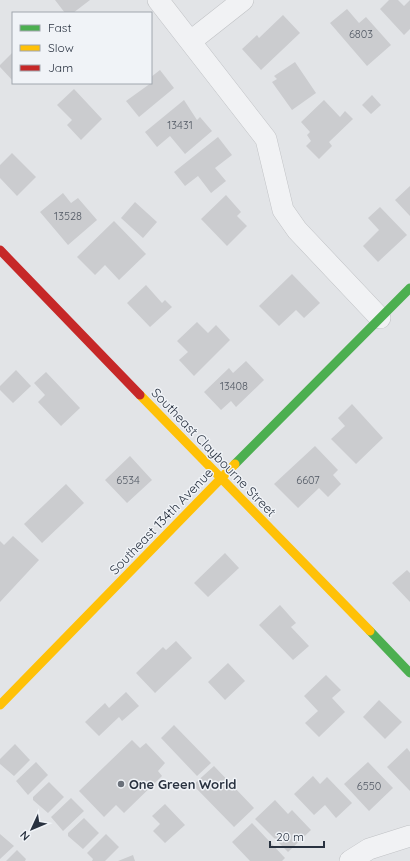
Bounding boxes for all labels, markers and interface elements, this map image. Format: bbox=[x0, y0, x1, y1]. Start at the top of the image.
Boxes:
legend bbox=[12, 12, 152, 84]
text: Fast bbox=[48, 20, 72, 35]
house number: 6803 bbox=[349, 27, 373, 41]
text: Slow bbox=[48, 40, 74, 55]
text: Jam bbox=[48, 60, 73, 75]
house number: 13431 bbox=[167, 118, 193, 132]
house number: 13528 bbox=[54, 209, 82, 223]
house number: 13408 bbox=[220, 379, 248, 393]
street label: Southeast Claybourne Street bbox=[148, 384, 280, 520]
street label: Southeast 134th Avenue bbox=[106, 464, 216, 578]
house number: 6534 bbox=[116, 473, 140, 487]
house number: 6607 bbox=[296, 473, 320, 487]
place label: One Green World bbox=[129, 776, 236, 792]
marker: One Green World bbox=[116, 779, 126, 789]
house number: 6550 bbox=[357, 779, 381, 793]
north arrow bbox=[12, 809, 52, 849]
scale bar bbox=[270, 823, 324, 849]
text: N bbox=[17, 828, 33, 844]
text: 20 m bbox=[276, 829, 304, 844]

